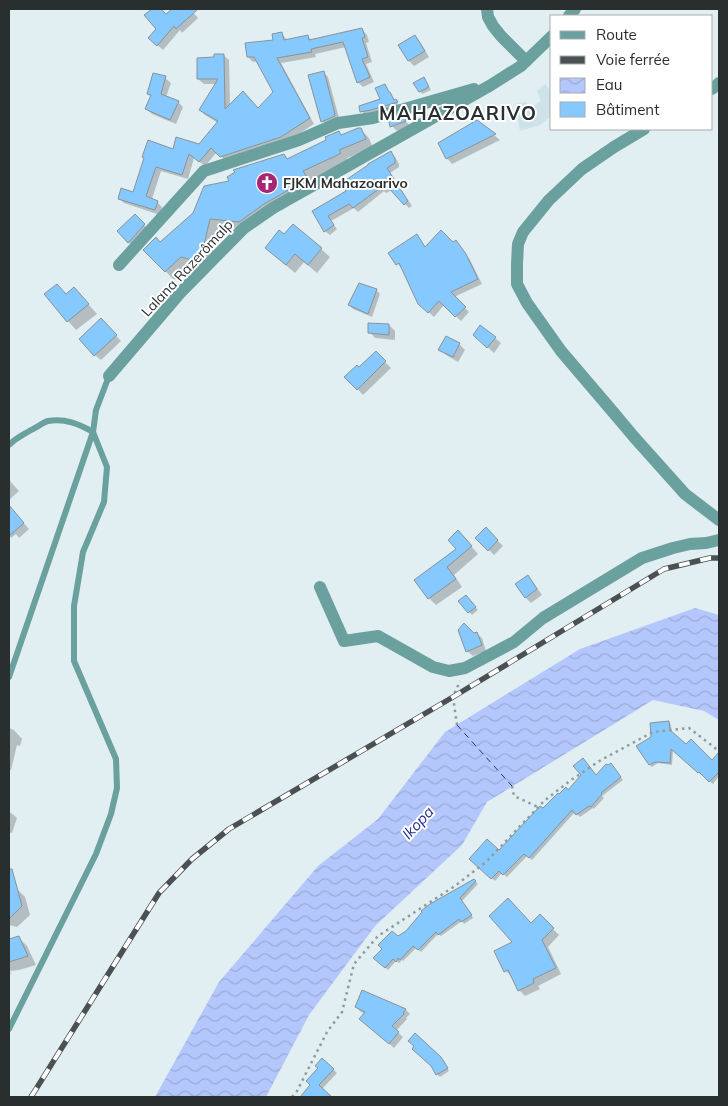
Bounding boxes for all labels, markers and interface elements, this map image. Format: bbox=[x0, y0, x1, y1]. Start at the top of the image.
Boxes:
legend bbox=[550, 15, 713, 130]
text: Route bbox=[596, 25, 637, 44]
text: Voie ferrée bbox=[596, 50, 670, 69]
text: Eau bbox=[596, 75, 622, 94]
text: Bâtiment bbox=[596, 100, 659, 119]
district label: MAHAZOARIVO bbox=[379, 101, 537, 125]
church icon: FJKM Mahazoarivo bbox=[255, 171, 279, 195]
place label: FJKM Mahazoarivo bbox=[283, 174, 408, 192]
street label: Lalana Razerômalp bbox=[137, 216, 237, 320]
water label: Ikopa bbox=[398, 802, 438, 843]

